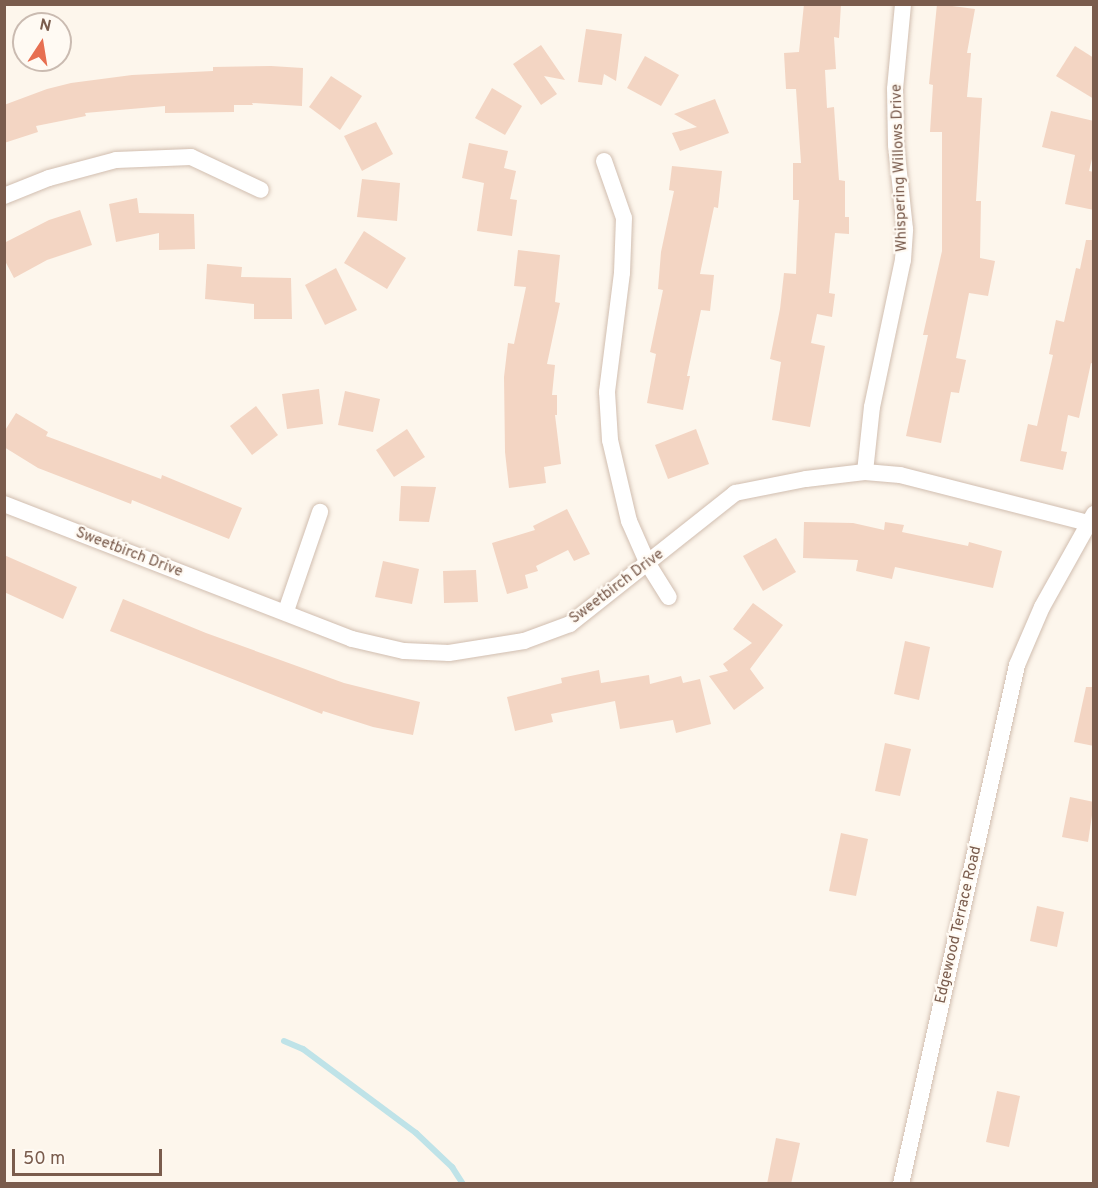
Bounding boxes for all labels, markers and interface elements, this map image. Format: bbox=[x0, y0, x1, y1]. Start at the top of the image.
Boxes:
north arrow bbox=[12, 12, 72, 72]
text: N bbox=[38, 15, 53, 37]
street label: Whispering Willows Drive bbox=[888, 84, 912, 252]
street label: Sweetbirch Drive bbox=[73, 524, 185, 582]
street label: Sweetbirch Drive bbox=[566, 546, 668, 628]
street label: Edgewood Terrace Road bbox=[932, 844, 986, 1006]
scale bar bbox=[15, 1137, 165, 1175]
text: 50 m bbox=[23, 1148, 65, 1171]

